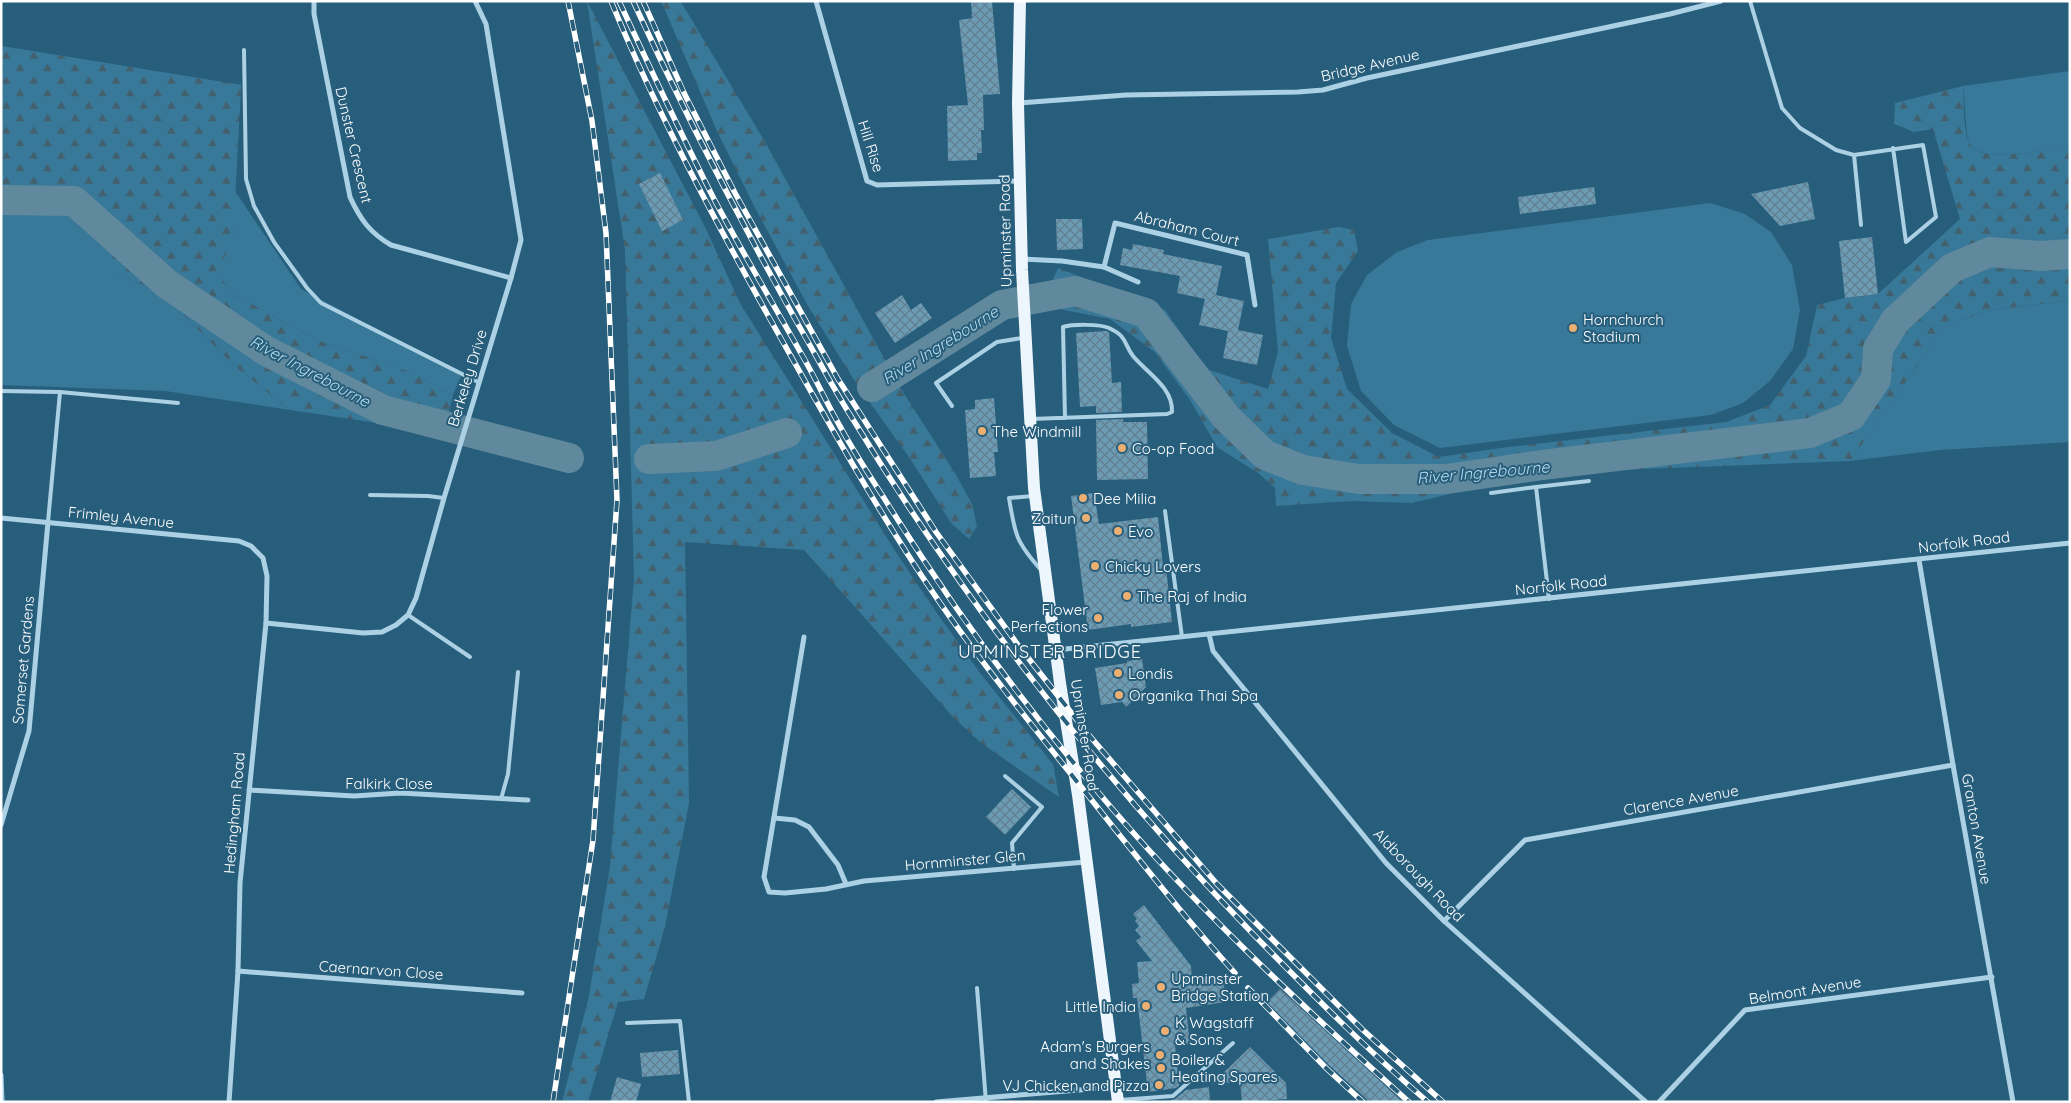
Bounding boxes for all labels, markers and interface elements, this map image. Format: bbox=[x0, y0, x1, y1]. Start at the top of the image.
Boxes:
street label: Bridge Avenue bbox=[1319, 44, 1421, 86]
street label: Dunster Crescent bbox=[331, 85, 377, 205]
street label: Hill Rise bbox=[854, 117, 888, 175]
street label: Upminster Road bbox=[995, 174, 1015, 288]
street label: Abraham Court bbox=[1133, 206, 1241, 250]
water label: River Ingrebourne bbox=[878, 301, 1003, 389]
place label: Hornchurch Stadium bbox=[1583, 310, 1664, 346]
marker: Hornchurch Stadium bbox=[1567, 322, 1579, 334]
street label: Berkeley Drive bbox=[443, 327, 491, 429]
water label: River Ingrebourne bbox=[247, 331, 374, 412]
place label: The Windmill bbox=[992, 422, 1081, 441]
marker: The Windmill bbox=[976, 425, 988, 437]
place label: Co-op Food bbox=[1132, 439, 1214, 458]
marker: Co-op Food bbox=[1116, 442, 1128, 454]
water label: River Ingrebourne bbox=[1416, 456, 1551, 488]
place label: Dee Milia bbox=[1093, 489, 1156, 508]
marker: Dee Milia bbox=[1077, 492, 1089, 504]
street label: Frimley Avenue bbox=[67, 502, 175, 532]
place label: Zaitun bbox=[1032, 509, 1076, 528]
marker: Zaitun bbox=[1080, 512, 1092, 524]
place label: Evo bbox=[1128, 522, 1153, 541]
marker: Evo bbox=[1112, 525, 1124, 537]
street label: Norfolk Road bbox=[1917, 527, 2011, 557]
place label: Chicky Lovers bbox=[1105, 557, 1201, 576]
marker: Chicky Lovers bbox=[1089, 560, 1101, 572]
street label: Norfolk Road bbox=[1514, 571, 1608, 599]
place label: The Raj of India bbox=[1137, 587, 1247, 606]
marker: The Raj of India bbox=[1121, 590, 1133, 602]
street label: Somerset Gardens bbox=[8, 595, 38, 725]
place label: Flower Perfections bbox=[1011, 600, 1088, 636]
marker: Flower Perfections bbox=[1092, 612, 1104, 624]
district label: UPMINSTER BRIDGE bbox=[958, 640, 1142, 663]
place label: Londis bbox=[1128, 664, 1173, 683]
marker: Londis bbox=[1112, 667, 1124, 679]
street label: Upminster Road bbox=[1067, 678, 1103, 792]
place label: Organika Thai Spa bbox=[1129, 686, 1258, 705]
marker: Organika Thai Spa bbox=[1113, 689, 1125, 701]
street label: Hedingham Road bbox=[219, 751, 249, 875]
street label: Granton Avenue bbox=[1958, 772, 1996, 886]
street label: Falkirk Close bbox=[345, 774, 433, 793]
street label: Clarence Avenue bbox=[1622, 781, 1740, 819]
street label: Aldborough Road bbox=[1370, 824, 1468, 926]
street label: Hornminster Glen bbox=[904, 845, 1026, 875]
street label: Caernarvon Close bbox=[318, 956, 444, 984]
place label: Upminster Bridge Station bbox=[1171, 969, 1269, 1005]
street label: Belmont Avenue bbox=[1747, 972, 1863, 1008]
marker: Upminster Bridge Station bbox=[1155, 981, 1167, 993]
place label: Little India bbox=[1065, 997, 1136, 1016]
marker: Little India bbox=[1140, 1000, 1152, 1012]
place label: K Wagstaff & Sons bbox=[1175, 1013, 1254, 1049]
marker: K Wagstaff & Sons bbox=[1159, 1025, 1171, 1037]
place label: Adam's Burgers and Shakes bbox=[1040, 1037, 1150, 1073]
marker: Adam's Burgers and Shakes bbox=[1154, 1049, 1166, 1061]
place label: Boiler & Heating Spares bbox=[1171, 1050, 1277, 1086]
marker: Boiler & Heating Spares bbox=[1155, 1062, 1167, 1074]
place label: VJ Chicken and Pizza bbox=[1002, 1076, 1149, 1095]
marker: VJ Chicken and Pizza bbox=[1153, 1079, 1165, 1091]

